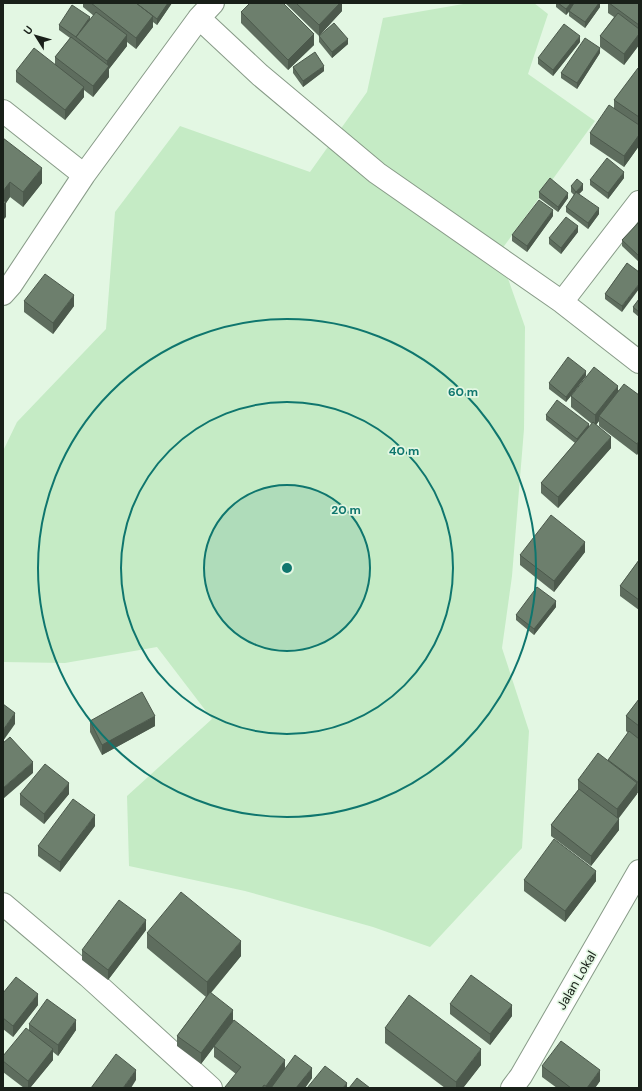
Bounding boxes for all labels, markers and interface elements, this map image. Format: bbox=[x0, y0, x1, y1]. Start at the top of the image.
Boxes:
north arrow bbox=[16, 16, 56, 56]
text: U bbox=[20, 23, 36, 37]
text: 60 m bbox=[448, 384, 478, 400]
text: 40 m bbox=[389, 443, 419, 459]
text: 20 m bbox=[331, 502, 361, 518]
centre of rings bbox=[280, 561, 294, 575]
street label: Jalan Lokal bbox=[553, 948, 600, 1013]

